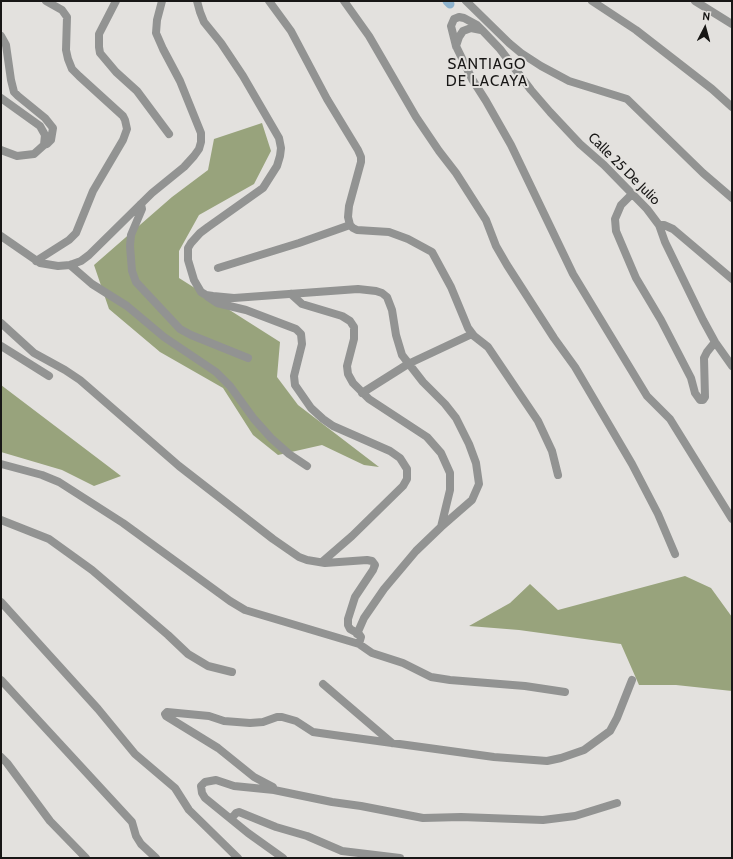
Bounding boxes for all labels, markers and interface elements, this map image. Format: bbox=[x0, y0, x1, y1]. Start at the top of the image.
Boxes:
north arrow bbox=[685, 8, 725, 48]
text: N bbox=[702, 9, 711, 23]
district label: SANTIAGO DE LACAYA bbox=[446, 56, 528, 91]
street label: Calle 25 De Julio bbox=[584, 129, 664, 209]

